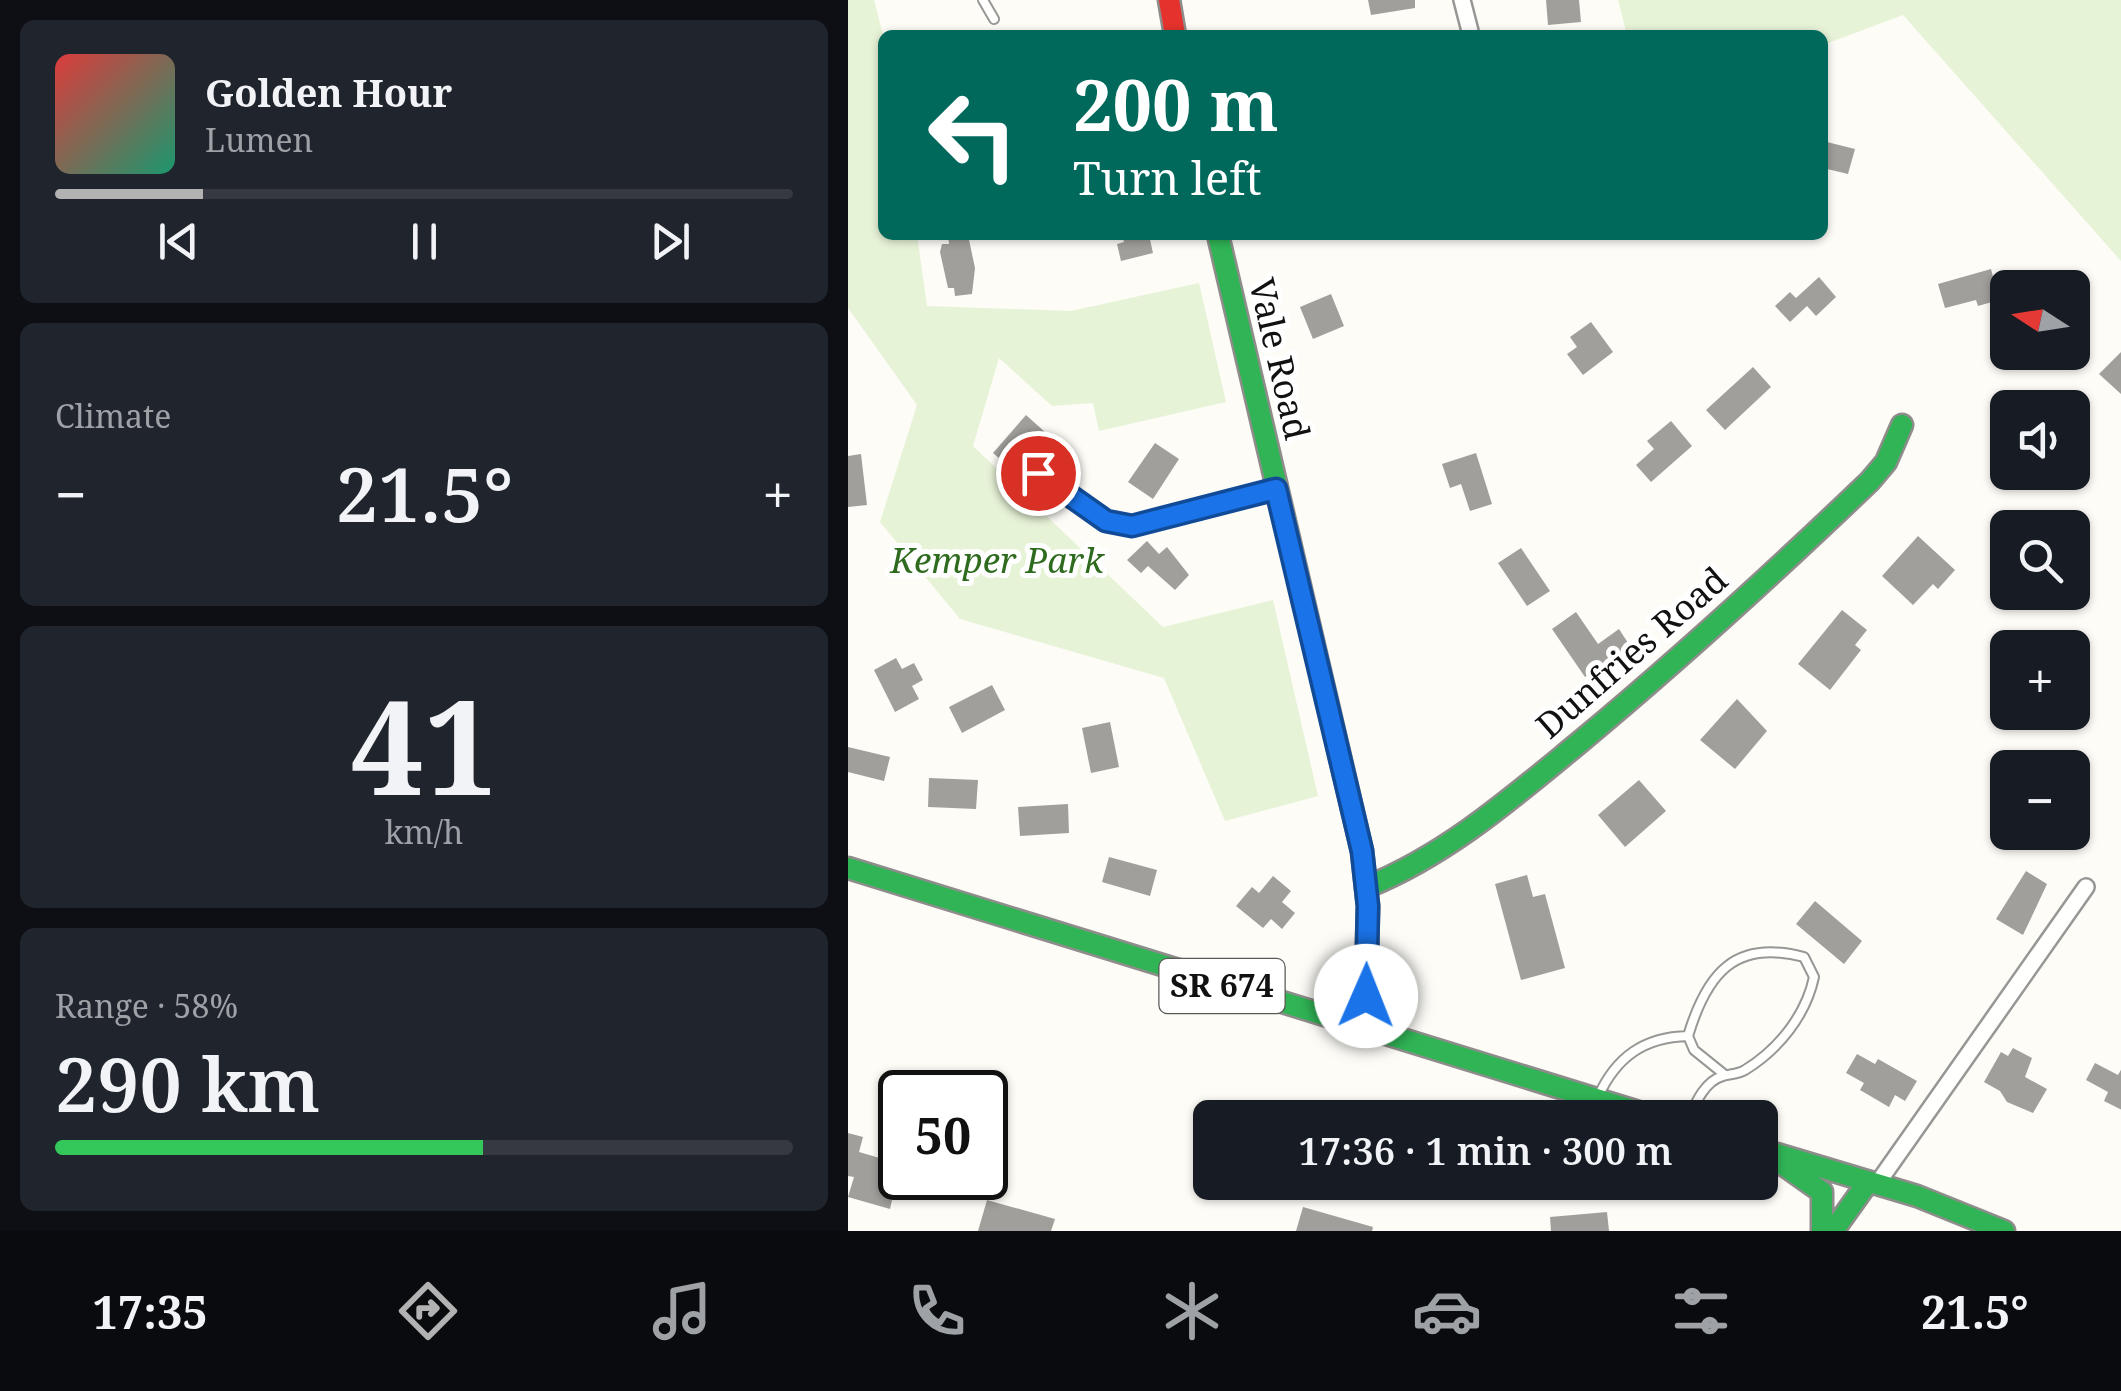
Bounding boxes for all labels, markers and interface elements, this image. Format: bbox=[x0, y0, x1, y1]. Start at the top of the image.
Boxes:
text: 200 m bbox=[1073, 56, 1279, 152]
text: Golden Hour bbox=[205, 66, 452, 118]
icon: left bbox=[908, 70, 1038, 200]
text: Lumen bbox=[205, 118, 313, 161]
text: Turn left bbox=[1073, 147, 1262, 208]
icon: previous bbox=[151, 214, 206, 269]
icon: pause bbox=[397, 214, 452, 269]
icon: next bbox=[643, 214, 698, 269]
north arrow bbox=[1990, 270, 2090, 370]
map controls bbox=[1990, 270, 2090, 850]
street label: Vale Road bbox=[1239, 273, 1322, 444]
button: sound bbox=[1990, 390, 2090, 490]
text: Climate bbox=[55, 394, 171, 437]
pin bbox=[996, 431, 1081, 516]
text: 21.5° bbox=[336, 442, 513, 544]
icon: arrive bbox=[1011, 446, 1066, 501]
text: − bbox=[55, 456, 87, 531]
text: + bbox=[762, 456, 793, 531]
button: search bbox=[1990, 510, 2090, 610]
park label: Kemper Park bbox=[889, 536, 1105, 583]
street label: Dunfries Road bbox=[1525, 556, 1737, 748]
button: + bbox=[1990, 630, 2090, 730]
text: 41 bbox=[351, 656, 497, 833]
button: − bbox=[1990, 750, 2090, 850]
text: km/h bbox=[385, 810, 463, 853]
position arrow bbox=[1314, 944, 1418, 1048]
road number: SR 674 bbox=[1160, 959, 1284, 1013]
text: Range · 58% bbox=[55, 984, 238, 1027]
text: 290 km bbox=[55, 1032, 320, 1134]
speed limit sign: 50 bbox=[878, 1070, 1008, 1200]
text: 17:36 · 1 min · 300 m bbox=[1298, 1124, 1673, 1176]
icon: directions bbox=[393, 1276, 463, 1346]
icon: music bbox=[647, 1276, 717, 1346]
icon: phone bbox=[902, 1276, 972, 1346]
icon: climate bbox=[1157, 1276, 1227, 1346]
icon: car bbox=[1412, 1276, 1482, 1346]
icon: filters bbox=[1666, 1276, 1736, 1346]
text: 17:35 bbox=[92, 1281, 208, 1342]
text: 21.5° bbox=[1921, 1281, 2029, 1342]

